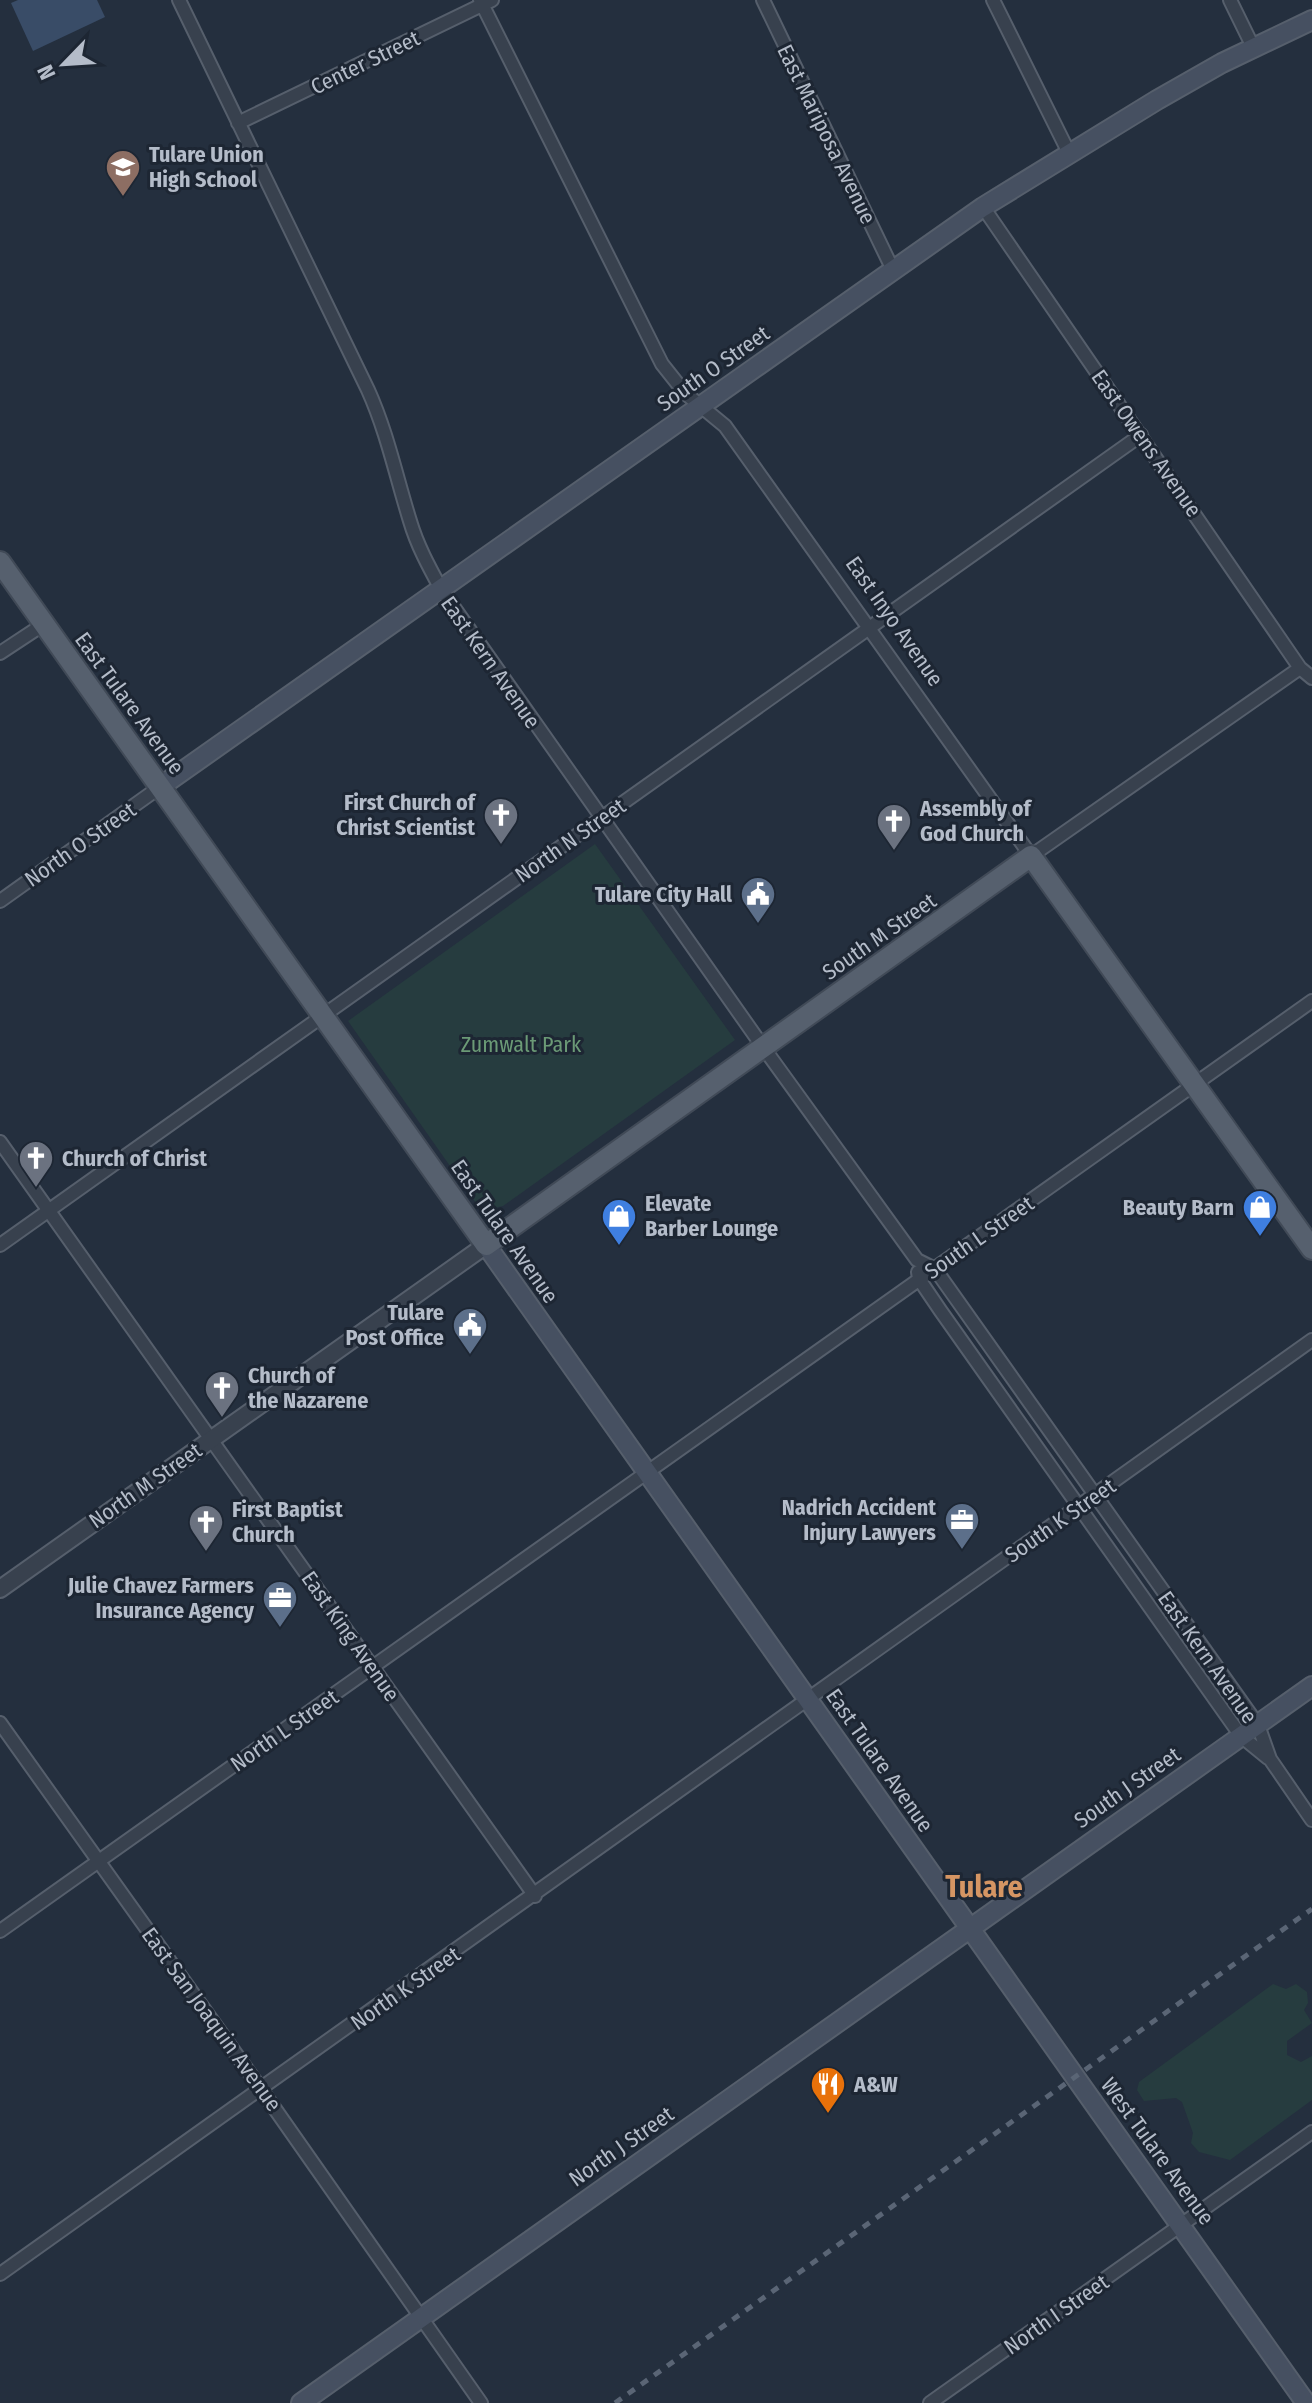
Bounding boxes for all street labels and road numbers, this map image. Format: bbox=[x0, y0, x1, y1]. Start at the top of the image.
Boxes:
street label: Center Street bbox=[306, 24, 425, 100]
street label: East Mariposa Avenue bbox=[771, 40, 882, 229]
street label: South O Street bbox=[652, 319, 775, 417]
street label: East Owens Avenue bbox=[1086, 364, 1207, 522]
street label: East Inyo Avenue bbox=[840, 551, 949, 691]
street label: East Kern Avenue bbox=[435, 591, 546, 734]
street label: East Tulare Avenue bbox=[69, 627, 190, 780]
street label: North N Street bbox=[510, 792, 632, 889]
street label: North O Street bbox=[19, 796, 142, 893]
street label: South M Street bbox=[817, 887, 942, 986]
street label: East Tulare Avenue bbox=[445, 1154, 564, 1308]
street label: South L Street bbox=[920, 1189, 1040, 1285]
street label: North M Street bbox=[84, 1436, 208, 1534]
street label: South K Street bbox=[1000, 1472, 1121, 1568]
street label: East King Avenue bbox=[296, 1566, 405, 1707]
street label: East Kern Avenue bbox=[1152, 1586, 1263, 1729]
street label: North L Street bbox=[225, 1683, 344, 1777]
street label: East Tulare Avenue bbox=[820, 1683, 939, 1837]
street label: South J Street bbox=[1069, 1741, 1186, 1834]
street label: East San Joaquin Avenue bbox=[136, 1922, 287, 2117]
street label: North K Street bbox=[345, 1940, 466, 2036]
street label: West Tulare Avenue bbox=[1095, 2072, 1220, 2230]
street label: North J Street bbox=[564, 2100, 680, 2192]
street label: North I Street bbox=[999, 2268, 1114, 2360]

